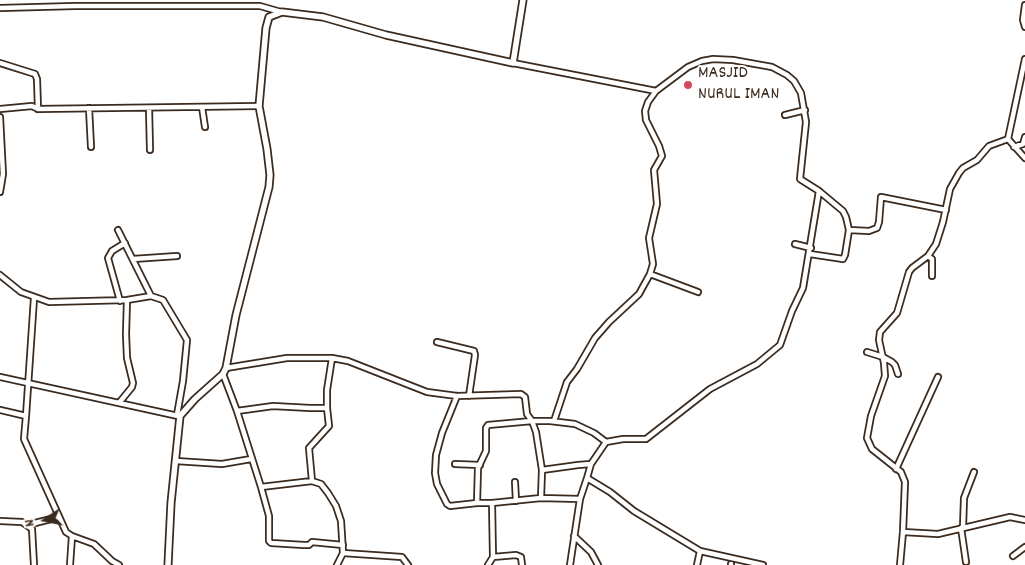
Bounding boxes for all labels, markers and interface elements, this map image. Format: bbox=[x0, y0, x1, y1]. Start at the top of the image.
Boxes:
place label: MASJID NURUL IMAN bbox=[698, 64, 779, 106]
marker: MASJID NURUL IMAN bbox=[682, 79, 694, 91]
north arrow bbox=[20, 495, 70, 545]
text: N bbox=[20, 518, 41, 528]

